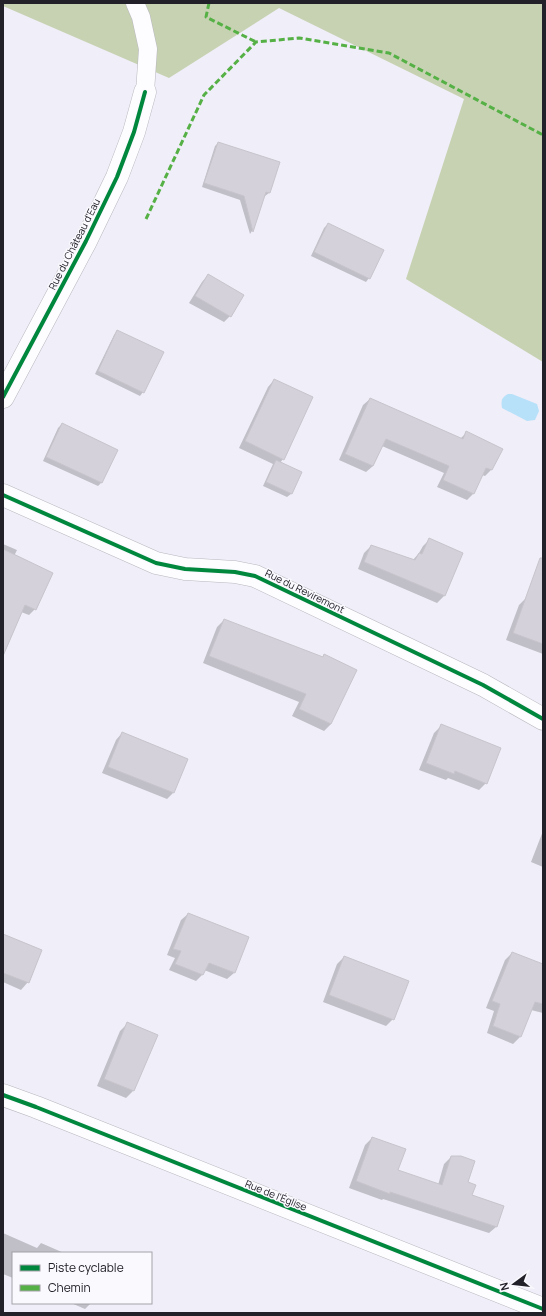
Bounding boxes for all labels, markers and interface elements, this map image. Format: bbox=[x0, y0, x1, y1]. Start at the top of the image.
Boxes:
street label: Rue du Château d'Eau bbox=[45, 196, 103, 292]
street label: Rue du Reviremont bbox=[263, 566, 347, 616]
street label: Rue de l'Église bbox=[243, 1176, 309, 1214]
legend bbox=[12, 1252, 152, 1304]
text: Piste cyclable bbox=[48, 1259, 124, 1276]
north arrow bbox=[494, 1264, 534, 1304]
text: Chemin bbox=[48, 1279, 91, 1296]
text: N bbox=[496, 1281, 512, 1292]

